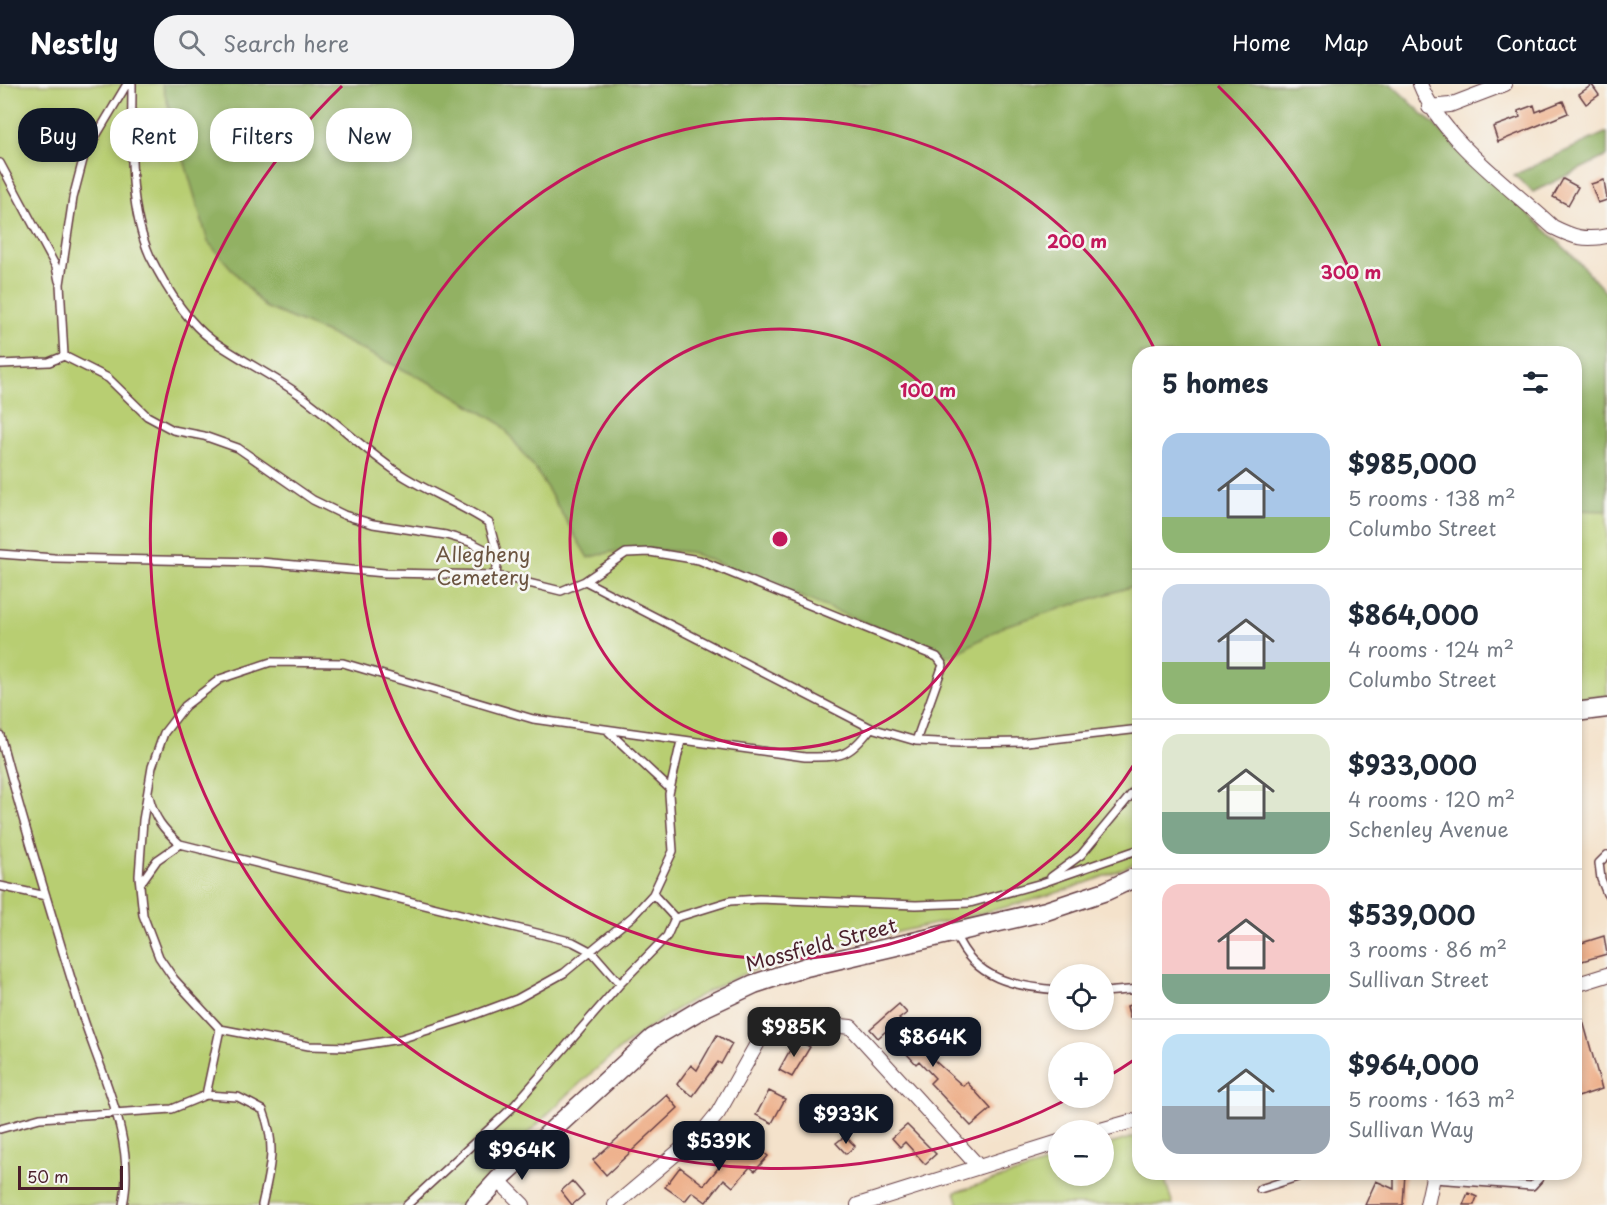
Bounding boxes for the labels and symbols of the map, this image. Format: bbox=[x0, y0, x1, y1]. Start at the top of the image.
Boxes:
text: 200 m bbox=[1047, 227, 1107, 254]
text: 300 m bbox=[1321, 258, 1381, 285]
text: 100 m bbox=[900, 376, 956, 403]
centre of rings bbox=[770, 529, 790, 549]
park label: Allegheny Cemetery bbox=[436, 539, 530, 592]
street label: Mossfield Street bbox=[742, 909, 900, 979]
pin: $985K bbox=[752, 1007, 836, 1058]
pin: $864K bbox=[891, 1017, 975, 1068]
pin: $933K bbox=[804, 1094, 888, 1145]
pin: $539K bbox=[677, 1121, 761, 1172]
pin: $964K bbox=[480, 1130, 564, 1181]
scale bar bbox=[18, 1163, 123, 1190]

